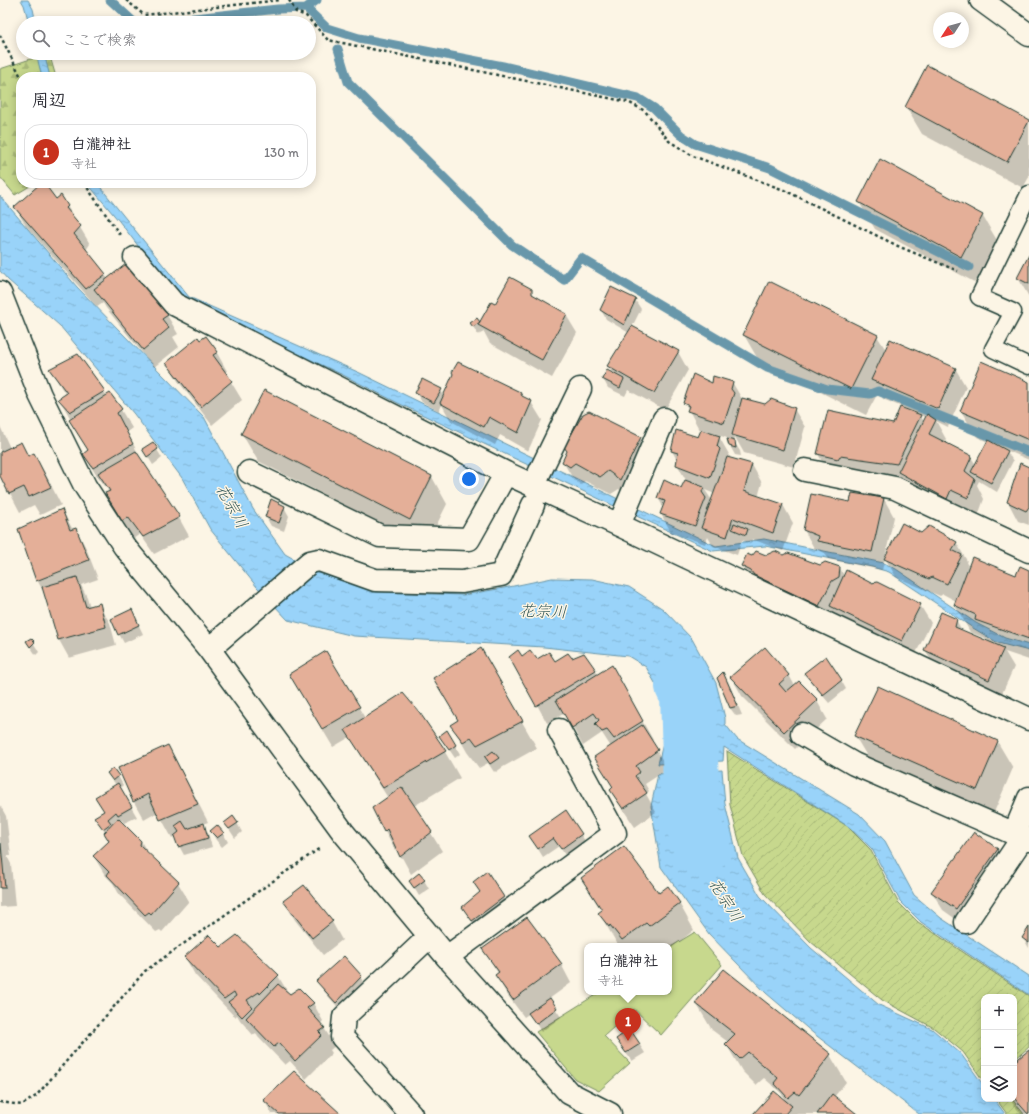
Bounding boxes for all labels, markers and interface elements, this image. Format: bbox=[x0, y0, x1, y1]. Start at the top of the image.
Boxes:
north arrow bbox=[933, 12, 969, 48]
search box bbox=[16, 16, 316, 60]
icon: search bbox=[30, 27, 52, 49]
text: ここで検索 bbox=[62, 31, 137, 49]
text: 周辺 bbox=[32, 90, 66, 110]
text: 白瀧神社 bbox=[71, 135, 131, 153]
text: 1 bbox=[43, 145, 49, 160]
text: 130 m bbox=[264, 145, 299, 160]
text: 寺社 bbox=[71, 156, 97, 171]
your location bbox=[459, 469, 479, 489]
water label: 花宗川 bbox=[212, 480, 252, 532]
water label: 花宗川 bbox=[519, 601, 567, 621]
water label: 花宗川 bbox=[705, 875, 747, 925]
popup bbox=[584, 943, 672, 995]
text: 白瀧神社 bbox=[598, 952, 658, 970]
text: 寺社 bbox=[598, 973, 624, 988]
map controls bbox=[981, 994, 1017, 1102]
button: + bbox=[981, 994, 1017, 1030]
pin: 1 bbox=[615, 1008, 641, 1041]
button: − bbox=[981, 1030, 1017, 1066]
button: layers bbox=[981, 1066, 1017, 1102]

